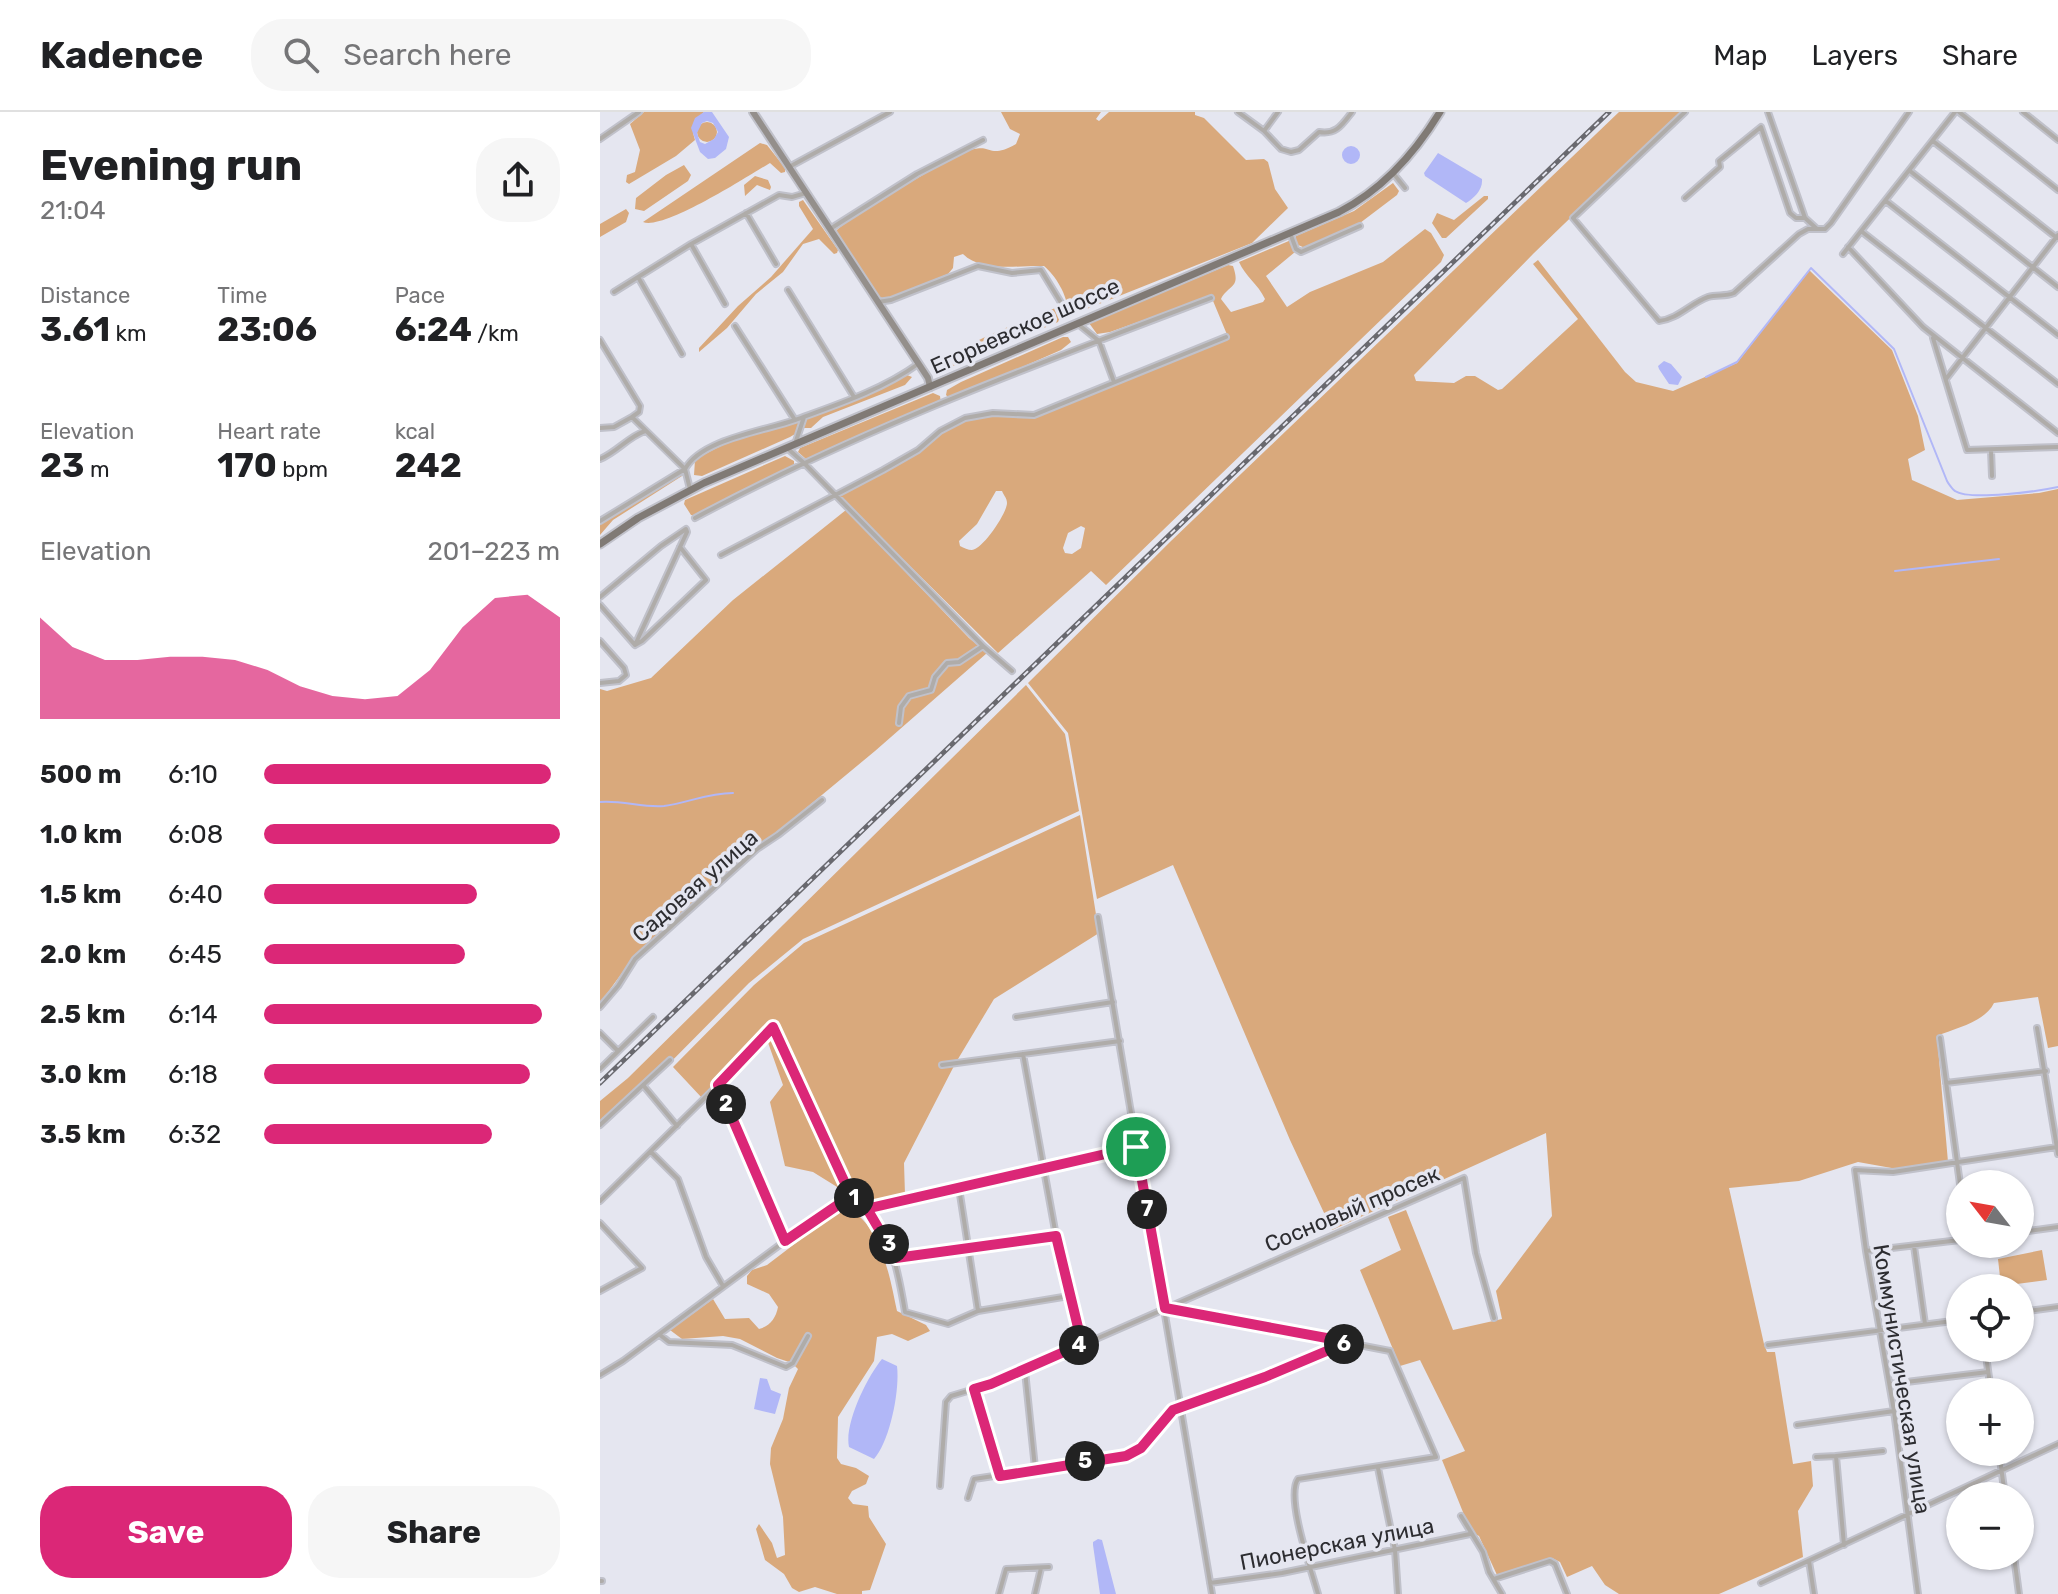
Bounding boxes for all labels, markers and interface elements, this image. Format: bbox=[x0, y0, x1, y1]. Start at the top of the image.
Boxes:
search box bbox=[251, 19, 811, 91]
text: Kadence bbox=[40, 32, 203, 78]
icon: search bbox=[279, 33, 323, 77]
text: Search here bbox=[343, 37, 512, 73]
text: Map bbox=[1713, 39, 1768, 72]
text: Layers bbox=[1812, 39, 1898, 72]
text: Share bbox=[1942, 39, 2018, 72]
button: share bbox=[476, 138, 560, 222]
text: Evening run bbox=[40, 139, 302, 191]
text: 21:04 bbox=[40, 195, 106, 226]
street label: Егорьевское шоссе bbox=[926, 272, 1124, 380]
text: Distance bbox=[40, 282, 130, 309]
text: Time bbox=[217, 282, 267, 309]
text: Pace bbox=[395, 282, 445, 309]
text: 3.61 bbox=[40, 309, 110, 350]
text: 23:06 bbox=[217, 309, 317, 350]
text: 6:24 bbox=[395, 309, 472, 350]
text: km bbox=[110, 320, 147, 347]
text: /km bbox=[472, 320, 519, 347]
text: Elevation bbox=[40, 418, 134, 445]
text: Heart rate bbox=[217, 418, 321, 445]
text: kcal bbox=[395, 418, 435, 445]
text: 23 bbox=[40, 445, 85, 486]
text: 170 bbox=[217, 445, 277, 486]
text: 242 bbox=[395, 445, 462, 486]
text: m bbox=[85, 456, 109, 483]
text: bpm bbox=[277, 456, 328, 483]
text: Elevation bbox=[40, 536, 151, 567]
text: 201–223 m bbox=[428, 536, 560, 567]
text: 500 m bbox=[40, 759, 122, 790]
text: 6:10 bbox=[168, 759, 218, 790]
text: 1.0 km bbox=[40, 819, 122, 850]
text: 6:08 bbox=[168, 819, 223, 850]
street label: Садовая улица bbox=[627, 824, 763, 948]
text: 1.5 km bbox=[40, 879, 122, 910]
text: 6:40 bbox=[168, 879, 223, 910]
text: 2.0 km bbox=[40, 939, 126, 970]
text: 6:45 bbox=[168, 939, 222, 970]
text: 2.5 km bbox=[40, 999, 126, 1030]
text: 6:14 bbox=[168, 999, 218, 1030]
text: 3.0 km bbox=[40, 1059, 127, 1090]
text: 6:18 bbox=[168, 1059, 218, 1090]
pin: 2 bbox=[706, 1084, 746, 1124]
text: 2 bbox=[719, 1090, 733, 1117]
pin bbox=[1102, 1113, 1170, 1181]
text: 3.5 km bbox=[40, 1119, 126, 1150]
text: 6:32 bbox=[168, 1119, 221, 1150]
icon: arrive bbox=[1114, 1125, 1158, 1169]
street label: Сосновый просек bbox=[1261, 1160, 1444, 1258]
north arrow bbox=[1946, 1170, 2034, 1258]
map controls bbox=[1946, 1170, 2034, 1570]
pin: 1 bbox=[834, 1178, 874, 1218]
text: 1 bbox=[849, 1184, 859, 1211]
pin: 7 bbox=[1127, 1189, 1167, 1229]
text: 7 bbox=[1141, 1195, 1153, 1222]
pin: 3 bbox=[869, 1224, 909, 1264]
text: 3 bbox=[882, 1230, 896, 1257]
street label: Коммунистическая улица bbox=[1867, 1242, 1937, 1516]
button: locate bbox=[1946, 1274, 2034, 1362]
pin: 6 bbox=[1324, 1324, 1364, 1364]
pin: 4 bbox=[1059, 1325, 1099, 1365]
text: 6 bbox=[1337, 1330, 1351, 1357]
text: 4 bbox=[1071, 1331, 1087, 1358]
button: + bbox=[1946, 1378, 2034, 1466]
pin: 5 bbox=[1065, 1441, 1105, 1481]
text: 5 bbox=[1078, 1447, 1092, 1474]
button: − bbox=[1946, 1482, 2034, 1570]
button: Save bbox=[40, 1486, 292, 1578]
button: Share bbox=[308, 1486, 560, 1578]
street label: Пионерская улица bbox=[1238, 1512, 1436, 1576]

